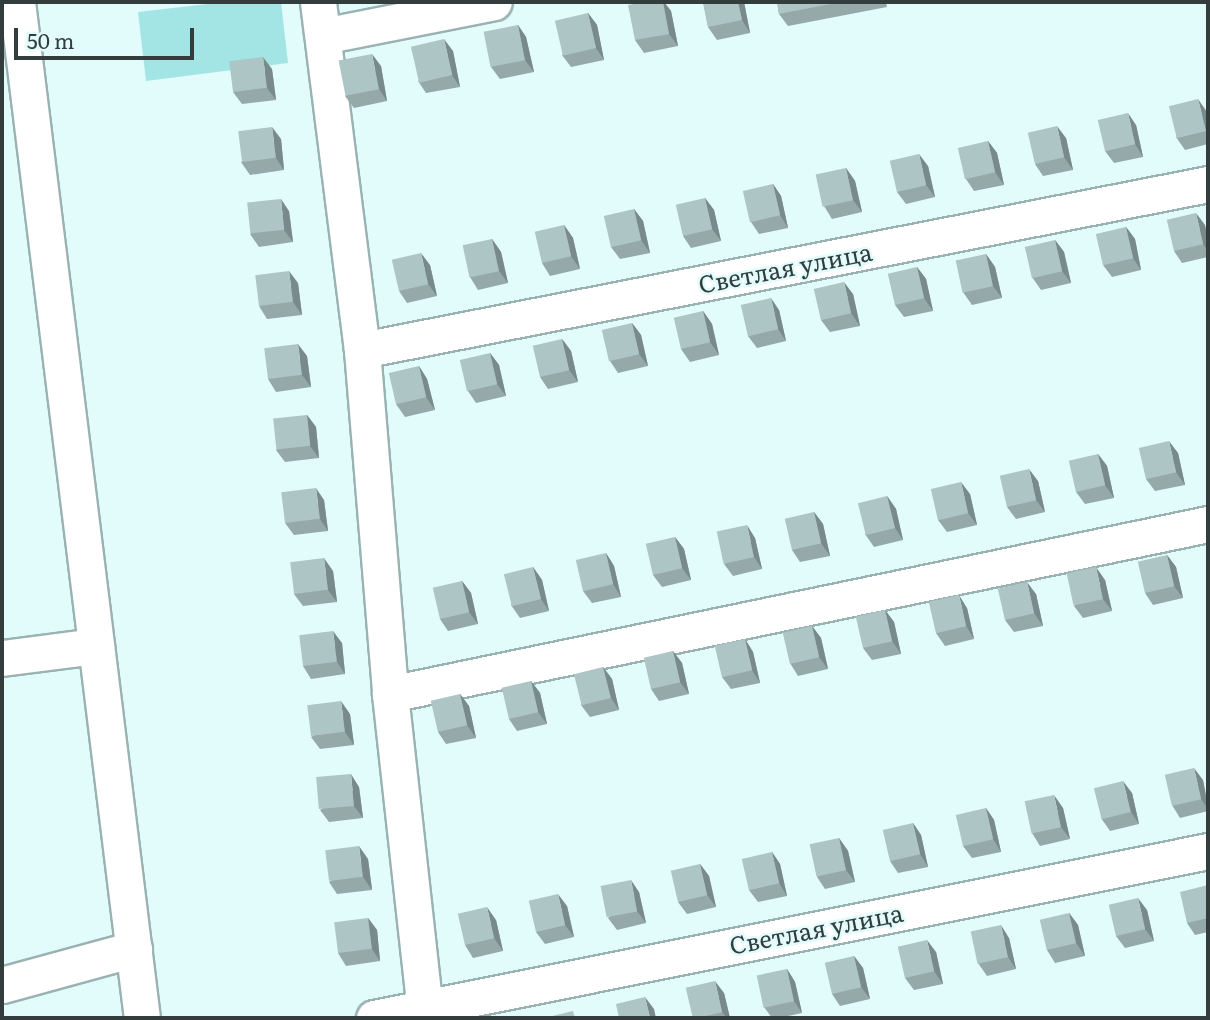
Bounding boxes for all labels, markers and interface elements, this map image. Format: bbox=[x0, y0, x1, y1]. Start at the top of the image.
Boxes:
scale bar bbox=[18, 14, 198, 58]
text: 50 m bbox=[27, 24, 74, 55]
street label: Светлая улица bbox=[696, 236, 874, 298]
street label: Светлая улица bbox=[727, 897, 905, 959]

